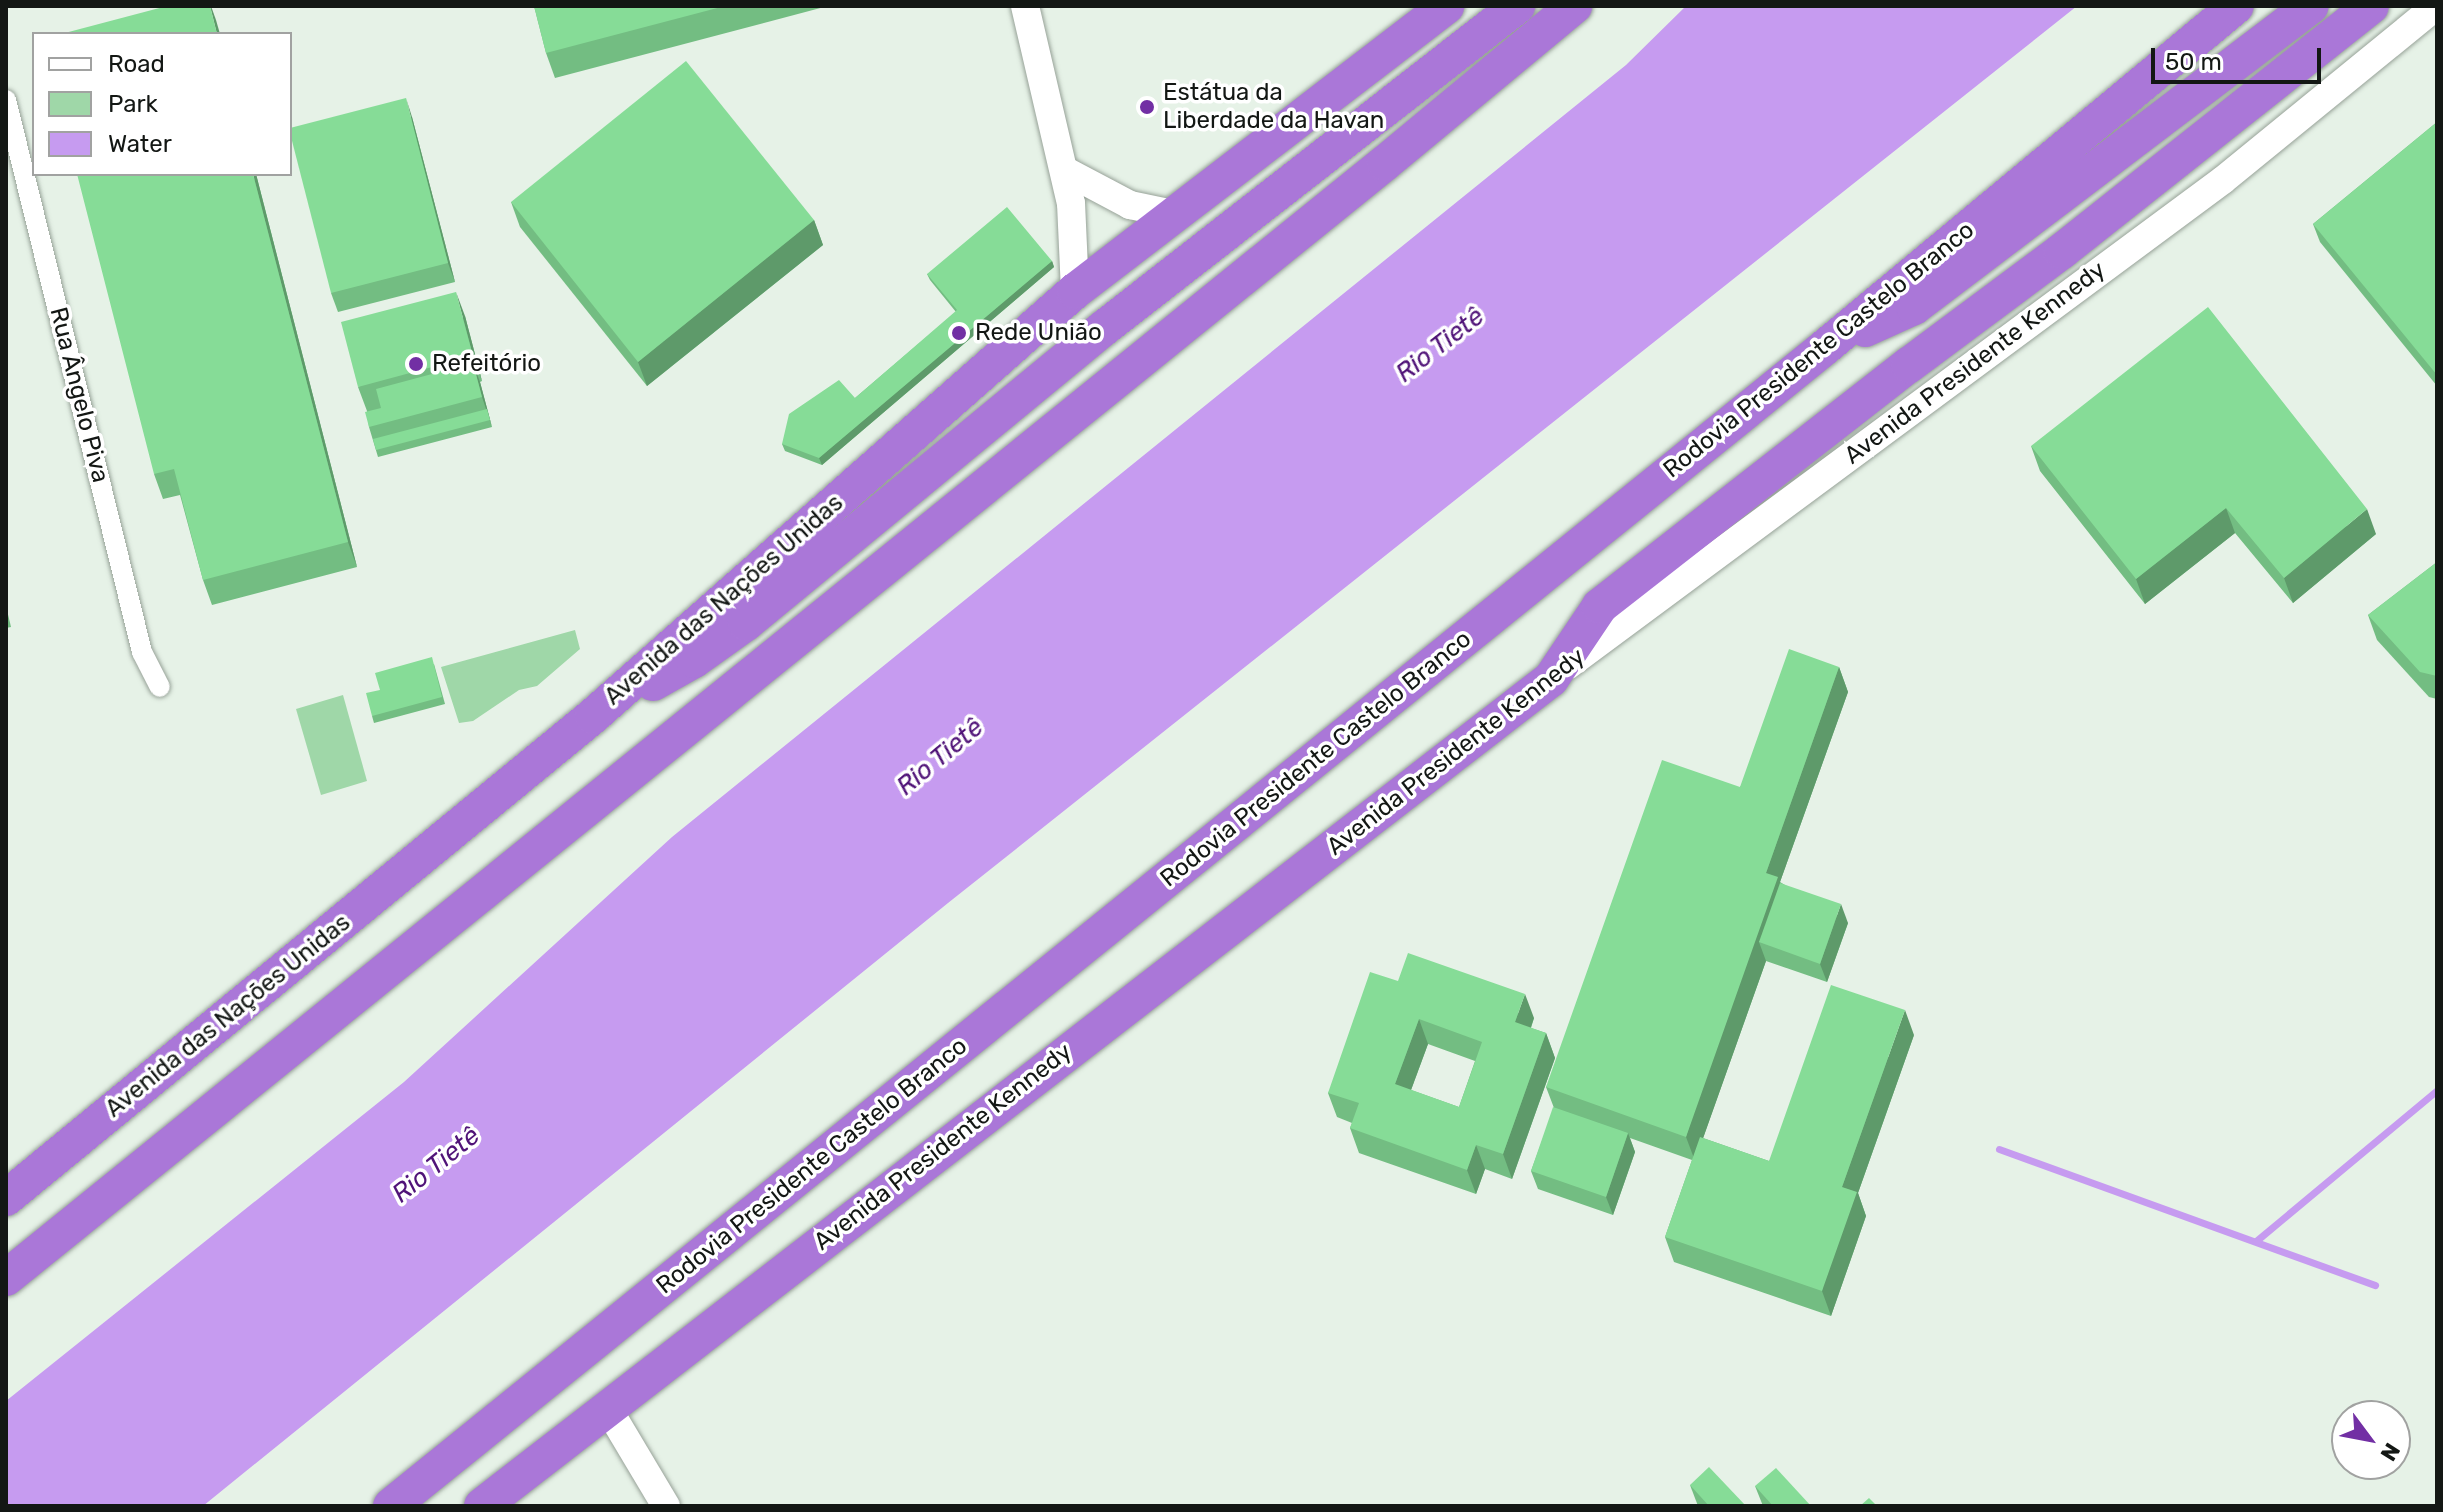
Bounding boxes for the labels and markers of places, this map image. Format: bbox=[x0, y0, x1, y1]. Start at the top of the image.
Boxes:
place label: Estátua da Liberdade da Havan bbox=[1163, 79, 1384, 135]
marker: Estátua da Liberdade da Havan bbox=[1138, 98, 1156, 116]
place label: Rede União bbox=[975, 319, 1102, 347]
marker: Rede União bbox=[950, 324, 968, 342]
place label: Refeitório bbox=[432, 350, 541, 378]
marker: Refeitório bbox=[407, 355, 425, 373]

